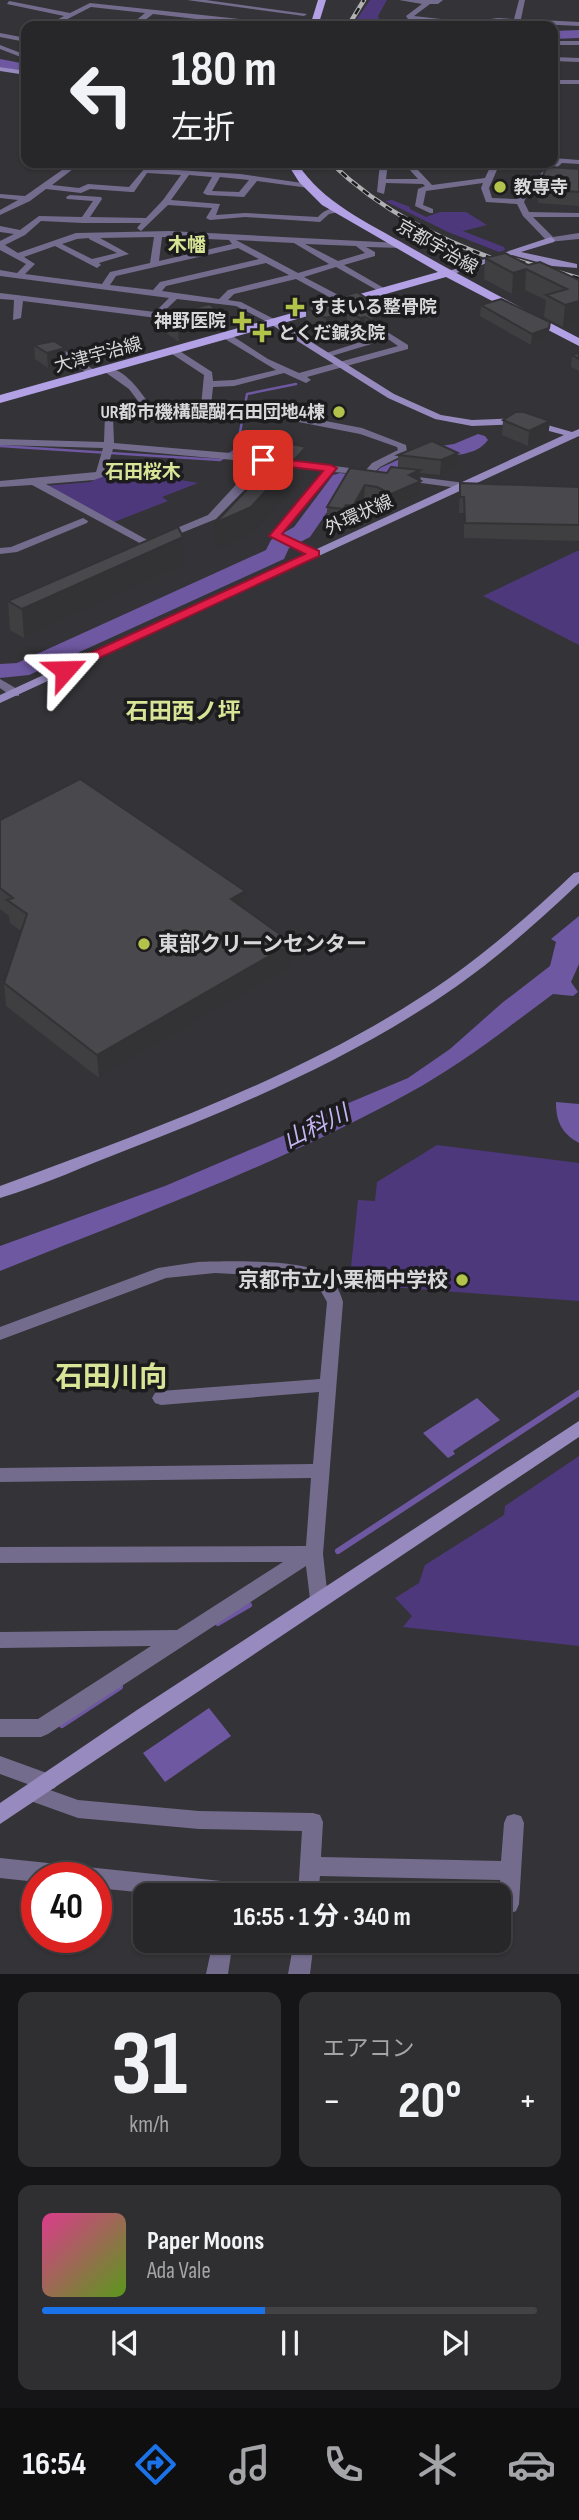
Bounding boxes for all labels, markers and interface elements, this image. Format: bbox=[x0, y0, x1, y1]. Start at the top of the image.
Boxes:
text: 180 m bbox=[171, 41, 277, 100]
icon: left bbox=[56, 49, 147, 140]
text: 左折 bbox=[171, 109, 235, 148]
place label: 教専寺 bbox=[514, 177, 568, 198]
marker: 教専寺 bbox=[492, 179, 508, 195]
street label: 京都宇治線 bbox=[393, 215, 481, 279]
district label: 木幡 bbox=[168, 234, 206, 257]
marker: すまいる整骨院 bbox=[285, 297, 305, 317]
place label: すまいる整骨院 bbox=[311, 297, 437, 318]
place label: 神野医院 bbox=[154, 311, 226, 332]
marker: 神野医院 bbox=[232, 311, 252, 331]
marker: とくだ鍼灸院 bbox=[252, 323, 272, 343]
place label: とくだ鍼灸院 bbox=[278, 323, 385, 344]
street label: 大津宇治線 bbox=[52, 333, 144, 377]
place label: UR都市機構醍醐石田団地4棟 bbox=[100, 402, 325, 423]
marker: UR都市機構醍醐石田団地4棟 bbox=[331, 404, 347, 420]
pin bbox=[233, 430, 293, 490]
icon: arrive bbox=[244, 441, 282, 479]
district label: 石田桜木 bbox=[105, 461, 181, 484]
street label: 外環状線 bbox=[322, 491, 396, 539]
position arrow bbox=[28, 633, 102, 707]
district label: 石田西ノ坪 bbox=[126, 698, 241, 726]
place label: 東部クリーンセンター bbox=[158, 932, 367, 957]
marker: 東部クリーンセンター bbox=[136, 936, 152, 952]
water label: 山科川 bbox=[279, 1098, 356, 1155]
place label: 京都市立小栗栖中学校 bbox=[238, 1268, 448, 1293]
marker: 京都市立小栗栖中学校 bbox=[454, 1272, 470, 1288]
district label: 石田川向 bbox=[55, 1361, 167, 1394]
speed limit sign: 40 bbox=[21, 1862, 112, 1953]
text: 16:55 · 1 分 · 340 m bbox=[233, 1902, 411, 1933]
text: 31 bbox=[111, 2011, 187, 2120]
text: エアコン bbox=[323, 2035, 415, 2063]
text: 20° bbox=[398, 2070, 462, 2133]
text: − bbox=[323, 2079, 341, 2124]
text: + bbox=[518, 2079, 537, 2124]
text: km/h bbox=[129, 2111, 169, 2139]
text: Paper Moons bbox=[147, 2226, 264, 2257]
text: Ada Vale bbox=[147, 2257, 211, 2285]
icon: previous bbox=[106, 2324, 144, 2362]
icon: pause bbox=[271, 2324, 309, 2362]
icon: next bbox=[436, 2324, 474, 2362]
icon: directions bbox=[131, 2440, 180, 2489]
icon: music bbox=[225, 2440, 274, 2489]
icon: phone bbox=[319, 2440, 368, 2489]
icon: climate bbox=[413, 2440, 462, 2489]
icon: car bbox=[507, 2440, 556, 2489]
text: 16:54 bbox=[23, 2445, 86, 2484]

